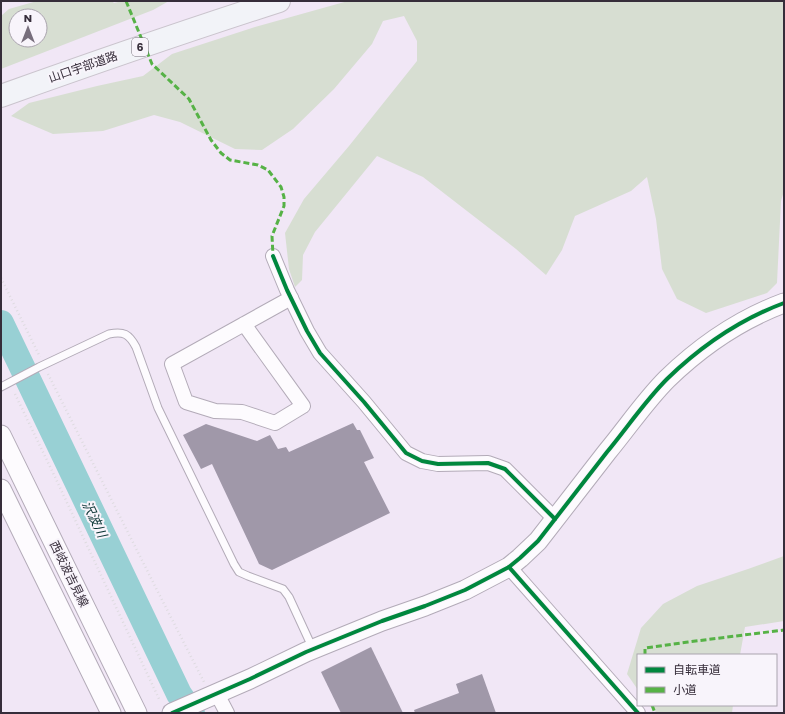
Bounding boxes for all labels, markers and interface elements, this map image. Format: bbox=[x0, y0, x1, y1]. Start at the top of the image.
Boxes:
north arrow bbox=[8, 8, 48, 48]
text: N bbox=[24, 10, 32, 26]
road number: 6 bbox=[132, 38, 148, 56]
street label: 山口宇部道路 bbox=[46, 47, 120, 86]
water label: 沢波川 bbox=[77, 498, 113, 543]
street label: 西岐波吉見線 bbox=[46, 538, 93, 610]
legend bbox=[637, 654, 777, 706]
text: 自転車道 bbox=[673, 661, 721, 678]
text: 小道 bbox=[673, 681, 697, 698]

